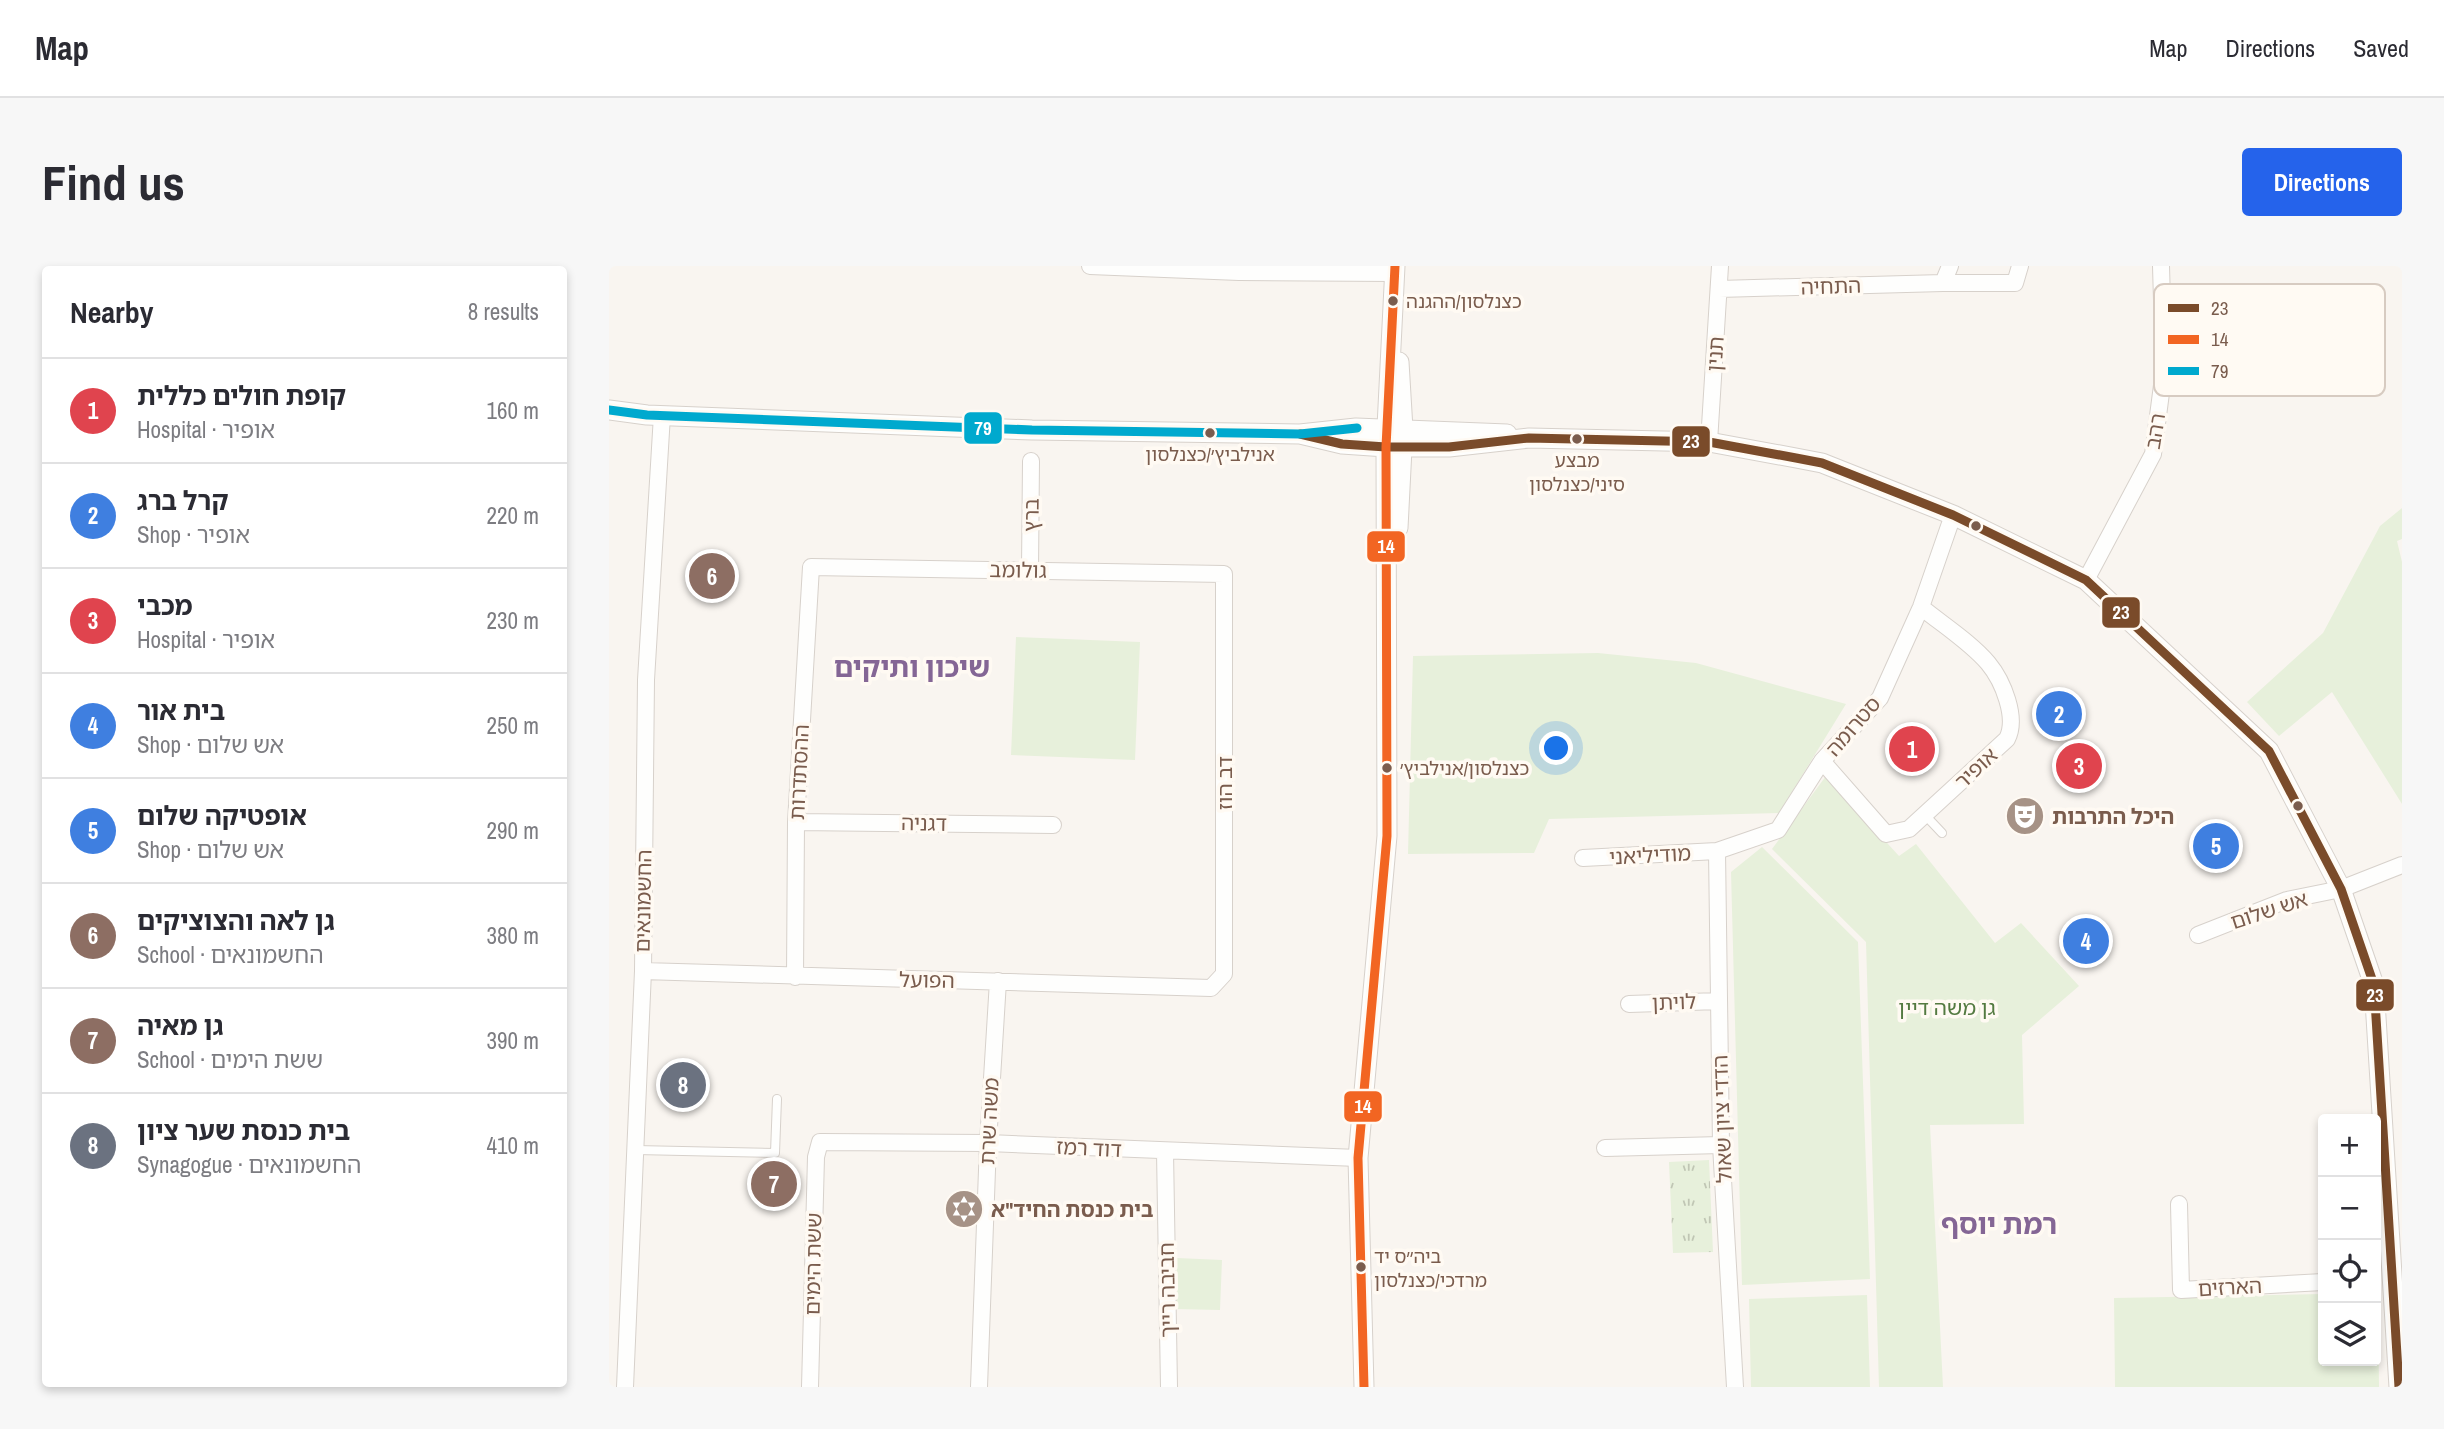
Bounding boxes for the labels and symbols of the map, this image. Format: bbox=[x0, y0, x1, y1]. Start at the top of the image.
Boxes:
street label: התחיה bbox=[1800, 270, 1862, 302]
legend bbox=[2154, 284, 2385, 396]
place label: כצנלסון/ההגנה bbox=[1406, 288, 1522, 314]
marker: כצנלסון/ההגנה bbox=[1386, 294, 1400, 308]
text: 23 bbox=[2211, 295, 2228, 321]
text: 14 bbox=[2211, 326, 2229, 352]
street label: תנין bbox=[1699, 335, 1731, 373]
text: 79 bbox=[2211, 358, 2228, 384]
line badge: 79 bbox=[963, 411, 1003, 445]
street label: רהב bbox=[2138, 411, 2172, 451]
text: 79 bbox=[974, 415, 992, 441]
line badge: 23 bbox=[1671, 425, 1711, 458]
marker: אנילביץ׳/כצנלסון bbox=[1203, 426, 1217, 440]
text: 23 bbox=[1682, 428, 1700, 454]
marker: מבצע סיני/כצנלסון bbox=[1570, 432, 1584, 446]
place label: אנילביץ׳/כצנלסון bbox=[1145, 441, 1275, 467]
place label: מבצע סיני/כצנלסון bbox=[1529, 447, 1625, 497]
street label: ברץ bbox=[1016, 498, 1046, 532]
unlabelled marker bbox=[1969, 519, 1983, 533]
line badge: 14 bbox=[1366, 530, 1406, 563]
text: 14 bbox=[1377, 533, 1395, 559]
pin: 6 bbox=[689, 550, 735, 602]
street label: גולומב bbox=[989, 555, 1047, 585]
line badge: 23 bbox=[2101, 596, 2141, 629]
text: 23 bbox=[2112, 599, 2130, 625]
district label: שיכון ותיקים bbox=[834, 648, 990, 686]
pin: 2 bbox=[2036, 688, 2082, 740]
street label: סטרומה bbox=[1819, 690, 1887, 762]
street label: ההסתדרות bbox=[782, 723, 816, 821]
pin: 1 bbox=[1889, 723, 1935, 775]
your location bbox=[1539, 731, 1573, 765]
pin: 3 bbox=[2056, 740, 2102, 792]
street label: אופיר bbox=[1948, 741, 2004, 795]
place label: כצנלסון/אנילביץ׳ bbox=[1400, 755, 1529, 781]
street label: דב הוז bbox=[1210, 756, 1239, 810]
marker: כצנלסון/אנילביץ׳ bbox=[1380, 761, 1394, 775]
theatre icon: היכל התרבות bbox=[2004, 795, 2046, 837]
unlabelled marker bbox=[2291, 799, 2305, 813]
place label: היכל התרבות bbox=[2052, 802, 2174, 831]
street label: דגניה bbox=[901, 808, 947, 838]
pin: 5 bbox=[2193, 820, 2239, 872]
street label: מודיליאני bbox=[1608, 838, 1692, 872]
street label: החשמונאים bbox=[628, 849, 658, 953]
street label: אש שלום bbox=[2227, 884, 2311, 936]
pin: 4 bbox=[2063, 915, 2109, 967]
street label: הפועל bbox=[899, 965, 955, 995]
line badge: 23 bbox=[2355, 978, 2395, 1012]
text: 23 bbox=[2366, 982, 2384, 1008]
street label: לויתן bbox=[1651, 987, 1697, 1017]
park label: גן משה דיין bbox=[1898, 993, 1996, 1022]
street label: הדדי ציון שאול bbox=[1705, 1054, 1739, 1184]
pin: 8 bbox=[660, 1059, 706, 1111]
street label: משה שרת bbox=[972, 1077, 1006, 1165]
line badge: 14 bbox=[1343, 1090, 1383, 1123]
text: 14 bbox=[1354, 1093, 1372, 1119]
street label: דוד רמז bbox=[1056, 1132, 1122, 1164]
pin: 7 bbox=[751, 1158, 797, 1210]
synagogue icon: בית כנסת החיד"א bbox=[943, 1188, 985, 1230]
place label: בית כנסת החיד"א bbox=[991, 1195, 1153, 1224]
district label: רמת יוסף bbox=[1941, 1205, 2057, 1243]
street label: ששת הימים bbox=[798, 1212, 828, 1316]
street label: חביבה רייך bbox=[1152, 1242, 1182, 1338]
place label: ביה״ס יד מרדכי/כצנלסון bbox=[1374, 1243, 1487, 1293]
marker: ביה״ס יד מרדכי/כצנלסון bbox=[1354, 1260, 1368, 1274]
street label: הארזים bbox=[2197, 1271, 2263, 1303]

